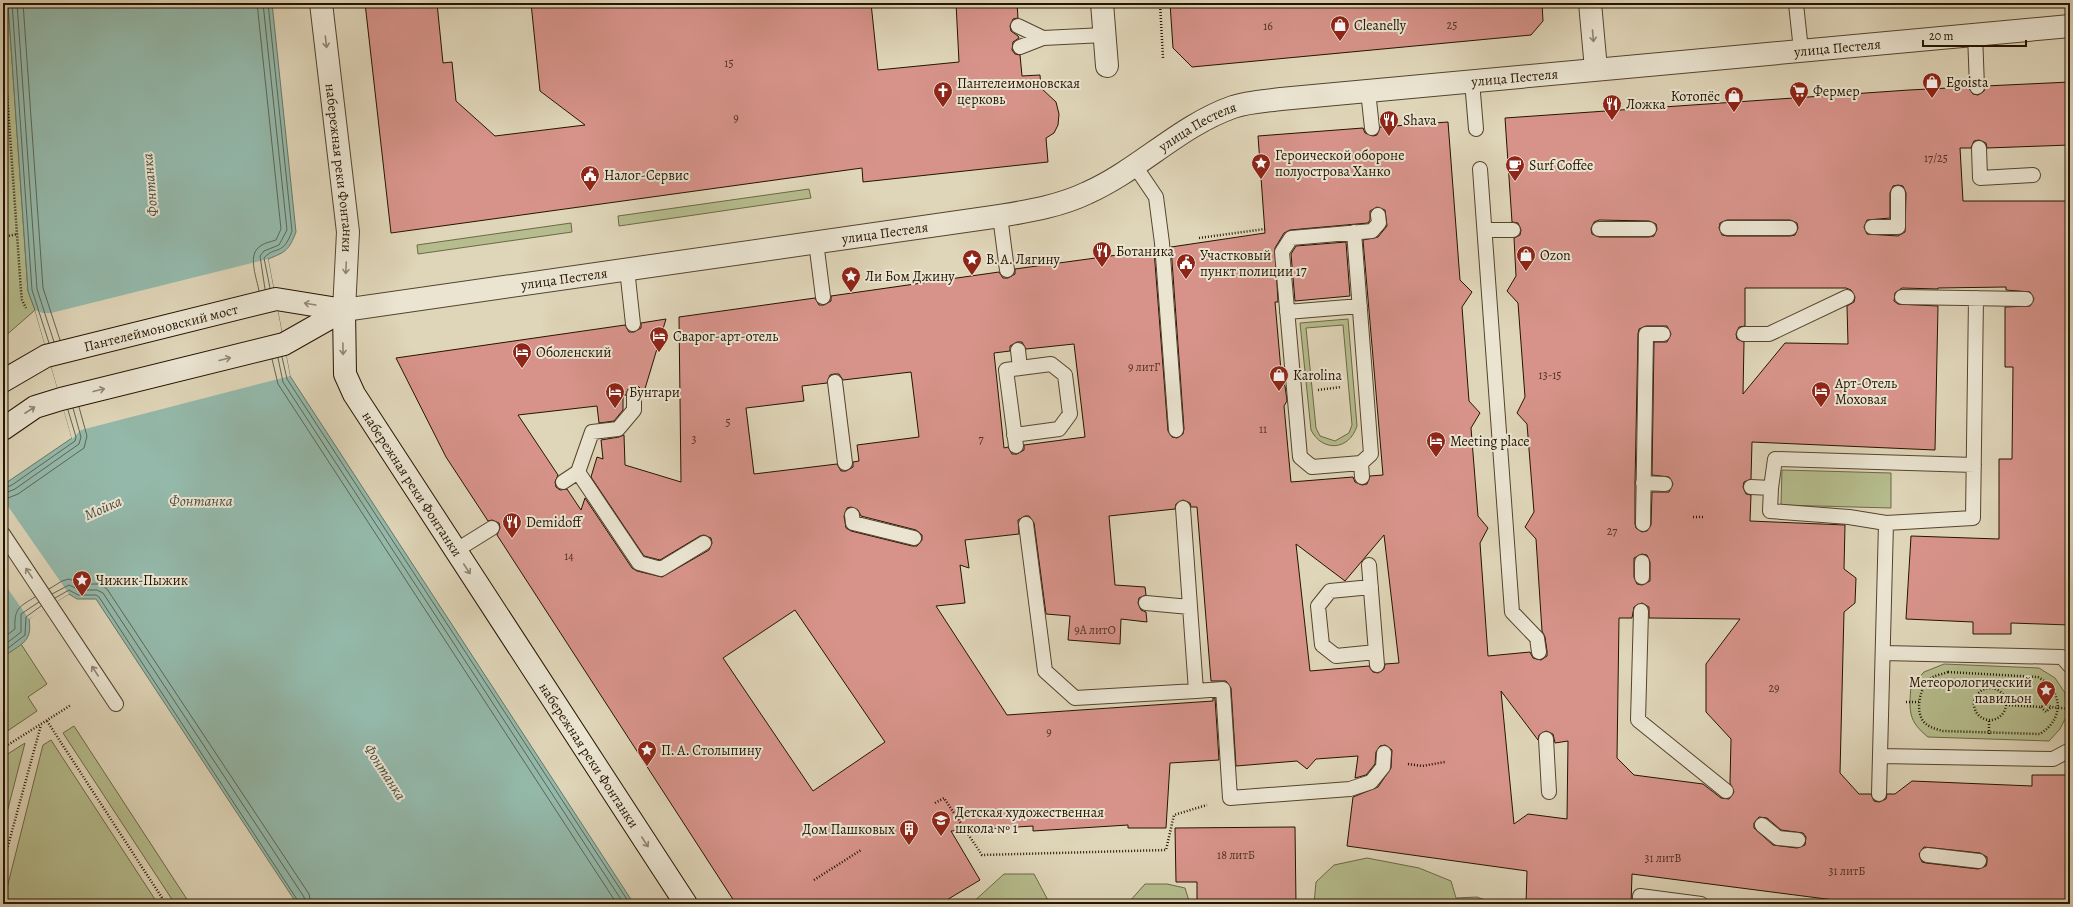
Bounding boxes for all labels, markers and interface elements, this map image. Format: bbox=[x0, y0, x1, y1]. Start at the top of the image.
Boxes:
shop icon: Cleanelly bbox=[1329, 14, 1351, 42]
place label: Cleanelly bbox=[1354, 16, 1407, 35]
house number: 25 bbox=[1447, 17, 1457, 33]
house number: 16 bbox=[1263, 18, 1273, 34]
scale bar bbox=[1923, 22, 2026, 48]
text: 20 m bbox=[1929, 28, 1953, 44]
one-way arrow bbox=[1590, 29, 1597, 42]
street label: улица Пестеля bbox=[1792, 34, 1882, 61]
one-way arrow bbox=[322, 35, 330, 48]
house number: 15 bbox=[724, 55, 734, 71]
street label: улица Пестеля bbox=[1470, 64, 1559, 91]
shop icon: Egoista bbox=[1921, 71, 1943, 99]
place label: Egoista bbox=[1946, 73, 1989, 92]
place label: Пантелеимоновская церковь bbox=[957, 74, 1080, 109]
church icon: Пантелеимоновская церковь bbox=[932, 80, 954, 108]
supermarket icon: Фермер bbox=[1788, 80, 1810, 108]
street label: набережная реки Фонтанки bbox=[321, 82, 358, 253]
place label: Фермер bbox=[1813, 82, 1860, 101]
shop icon: Котопёс bbox=[1723, 85, 1745, 113]
place label: Котопёс bbox=[1671, 87, 1720, 106]
restaurant icon: Ложка bbox=[1601, 93, 1623, 121]
place label: Ложка bbox=[1626, 95, 1666, 114]
street label: улица Пестеля bbox=[1154, 97, 1239, 156]
restaurant icon: Shava bbox=[1378, 109, 1400, 137]
house number: 9 bbox=[733, 110, 739, 126]
place label: Shava bbox=[1403, 111, 1437, 130]
place label: Героической обороне полуострова Ханко bbox=[1275, 146, 1405, 181]
house number: 17/25 bbox=[1924, 150, 1948, 166]
water label: Фонтанка bbox=[137, 152, 163, 218]
place icon: Героической обороне полуострова Ханко bbox=[1250, 152, 1272, 180]
cafe icon: Surf Coffee bbox=[1504, 154, 1526, 182]
place label: Surf Coffee bbox=[1529, 156, 1593, 175]
public building icon: Налог-Сервис bbox=[579, 164, 601, 192]
place label: Налог-Сервис bbox=[604, 166, 689, 185]
street label: улица Пестеля bbox=[839, 217, 929, 248]
restaurant icon: Ботаника bbox=[1091, 240, 1113, 268]
place label: Ботаника bbox=[1116, 242, 1174, 261]
shop icon: Ozon bbox=[1515, 244, 1537, 272]
place label: Участковый пункт полиции 17 bbox=[1200, 246, 1307, 281]
place label: Ozon bbox=[1540, 246, 1571, 265]
place icon: В. А. Лягину bbox=[961, 248, 983, 276]
place label: В. А. Лягину bbox=[986, 250, 1061, 269]
public building icon: Участковый пункт полиции 17 bbox=[1175, 252, 1197, 280]
one-way arrow bbox=[342, 261, 349, 274]
street label: улица Пестеля bbox=[519, 263, 609, 294]
place icon: Ли Бом Джину bbox=[840, 265, 862, 293]
place label: Ли Бом Джину bbox=[865, 267, 955, 286]
street label: Пантелеймоновский мост bbox=[82, 299, 240, 356]
one-way arrow bbox=[304, 300, 317, 308]
hotel icon: Сварог-арт-отель bbox=[648, 325, 670, 353]
place label: Сварог-арт-отель bbox=[673, 327, 778, 346]
hotel icon: Оболенский bbox=[511, 341, 533, 369]
one-way arrow bbox=[340, 342, 347, 355]
place label: Оболенский bbox=[536, 343, 611, 362]
one-way arrow bbox=[218, 354, 231, 362]
house number: 9 литГ bbox=[1128, 359, 1160, 375]
shop icon: Karolina bbox=[1268, 364, 1290, 392]
place label: Karolina bbox=[1293, 366, 1342, 385]
house number: 13-15 bbox=[1539, 367, 1561, 383]
place label: Арт-Отель Моховая bbox=[1834, 374, 1897, 409]
hotel icon: Арт-Отель Моховая bbox=[1810, 380, 1832, 408]
hotel icon: Бунтари bbox=[604, 381, 626, 409]
place label: Бунтари bbox=[629, 383, 680, 402]
one-way arrow bbox=[92, 385, 105, 393]
one-way arrow bbox=[24, 406, 36, 414]
street label: набережная реки Фонтанки bbox=[358, 407, 467, 560]
house number: 5 bbox=[725, 414, 731, 430]
house number: 11 bbox=[1259, 421, 1267, 437]
hotel icon: Meeting place bbox=[1425, 430, 1447, 458]
house number: 3 bbox=[692, 431, 697, 447]
house number: 7 bbox=[978, 431, 984, 447]
place label: Meeting place bbox=[1450, 432, 1529, 451]
water label: Мойка bbox=[81, 491, 125, 525]
water label: Фонтанка bbox=[169, 491, 233, 511]
restaurant icon: Demidoff bbox=[501, 511, 523, 539]
place label: Demidoff bbox=[526, 513, 583, 532]
house number: 27 bbox=[1607, 523, 1618, 539]
house number: 14 bbox=[564, 548, 574, 564]
one-way arrow bbox=[463, 563, 471, 574]
one-way arrow bbox=[25, 567, 33, 578]
place icon: Чижик-Пыжик bbox=[71, 569, 93, 597]
place label: Чижик-Пыжик bbox=[96, 571, 188, 590]
house number: 9А литО bbox=[1074, 622, 1116, 638]
one-way arrow bbox=[91, 666, 99, 677]
place label: Метеорологический павильон bbox=[1909, 673, 2032, 708]
street label: набережная реки Фонтанки bbox=[535, 679, 644, 832]
place icon: Метеорологический павильон bbox=[2035, 679, 2057, 707]
house number: 29 bbox=[1768, 680, 1780, 696]
house number: 9 bbox=[1046, 724, 1052, 740]
place icon: П. А. Столыпину bbox=[636, 739, 658, 767]
water label: Фонтанка bbox=[359, 740, 411, 804]
place label: П. А. Столыпину bbox=[661, 741, 762, 760]
place label: Детская художественная школа № 1 bbox=[955, 803, 1104, 838]
school or university icon: Детская художественная школа № 1 bbox=[930, 809, 952, 837]
building icon: Дом Пашковых bbox=[898, 818, 920, 846]
place label: Дом Пашковых bbox=[802, 820, 895, 839]
one-way arrow bbox=[642, 836, 650, 848]
house number: 18 литБ bbox=[1217, 847, 1255, 863]
house number: 31 литВ bbox=[1645, 850, 1681, 866]
house number: 31 литБ bbox=[1829, 863, 1865, 879]

